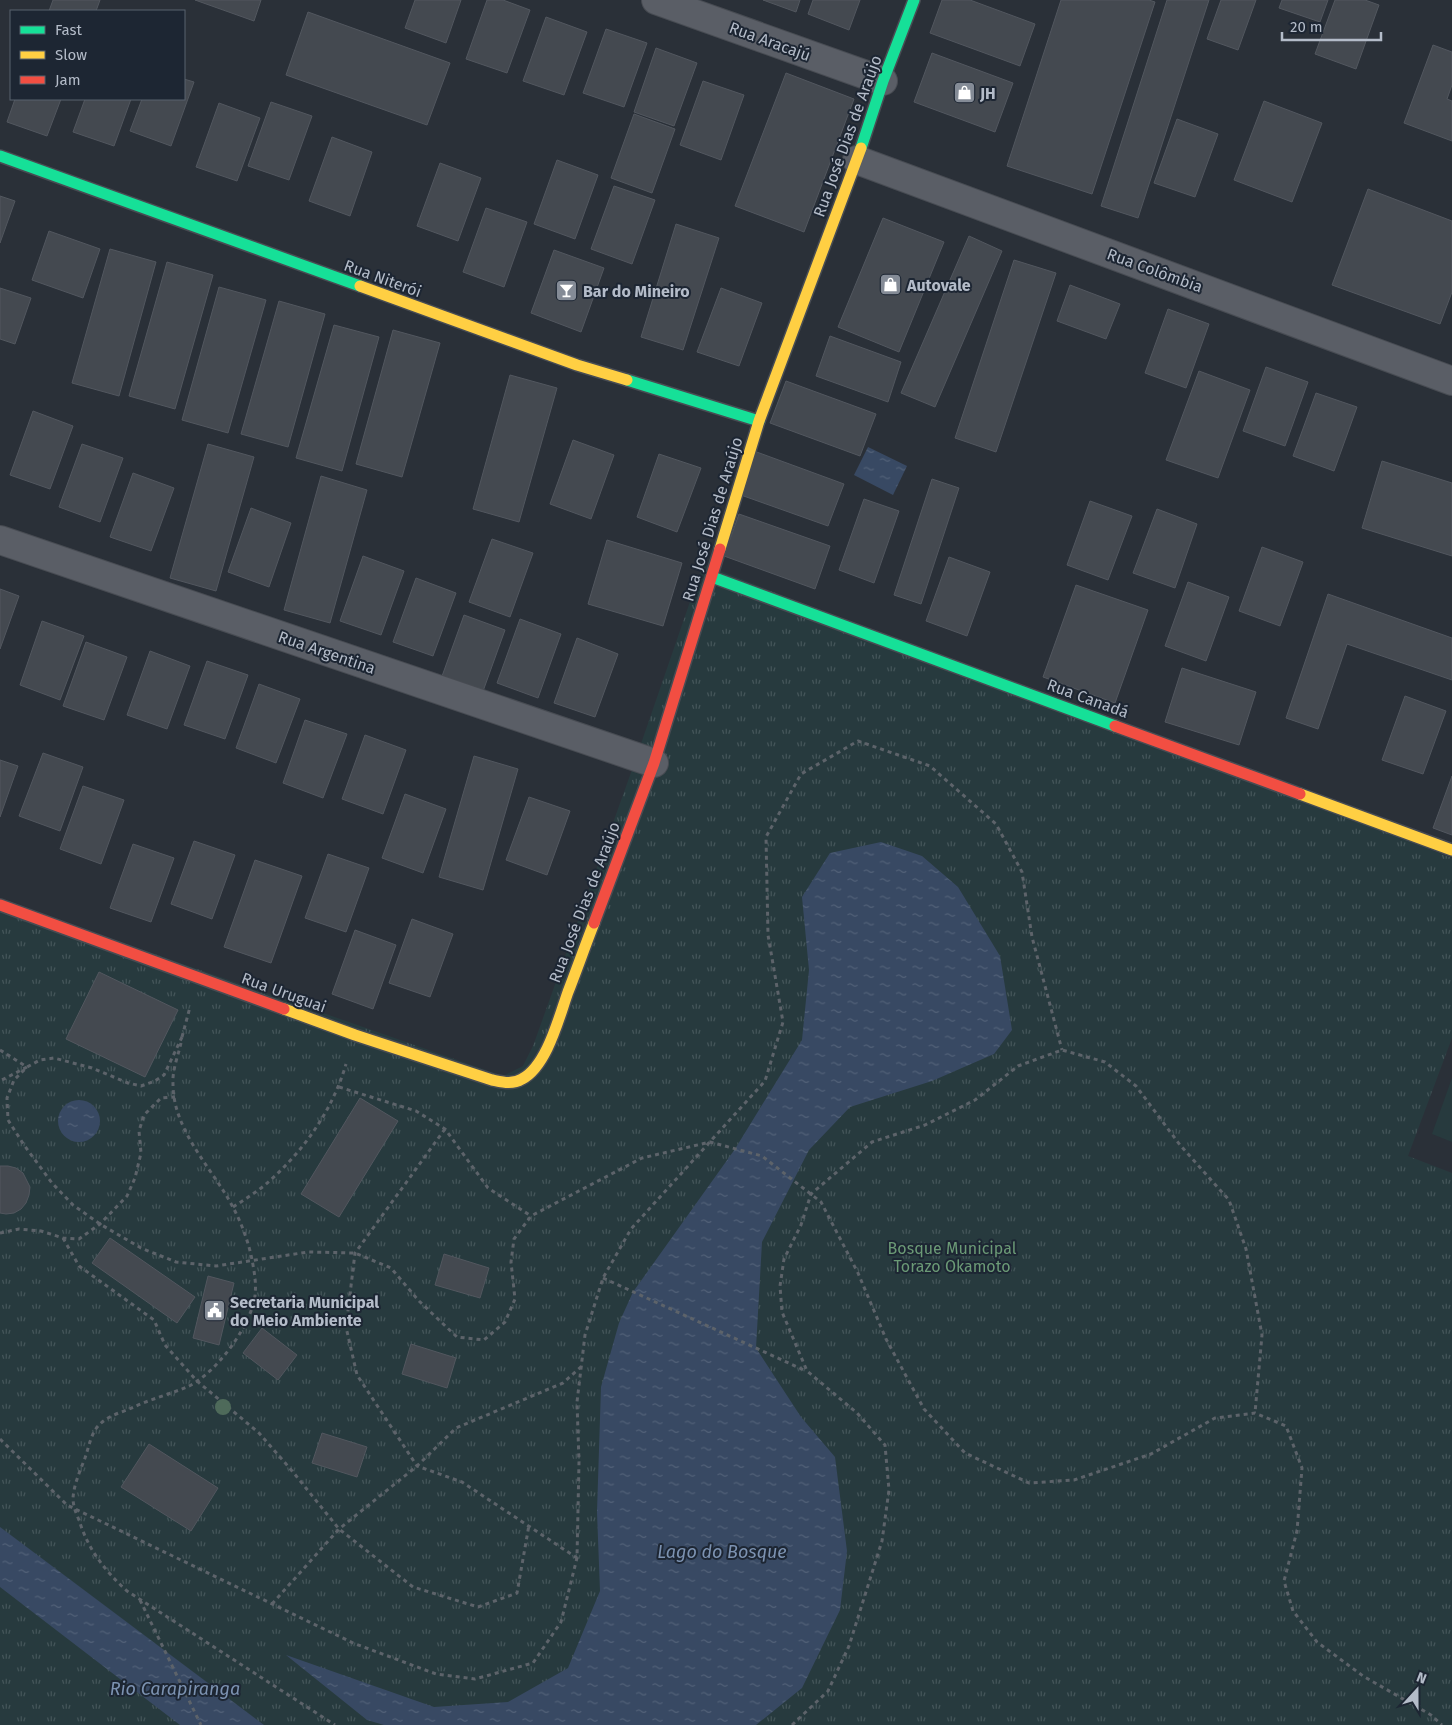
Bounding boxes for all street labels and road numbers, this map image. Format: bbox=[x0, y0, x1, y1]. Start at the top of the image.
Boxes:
street label: Rua Aracajú bbox=[727, 18, 813, 65]
street label: Rua José Dias de Araújo bbox=[809, 53, 886, 220]
street label: Rua Colômbia bbox=[1104, 244, 1205, 297]
street label: Rua Niterói bbox=[341, 256, 424, 301]
street label: Rua José Dias de Araújo bbox=[678, 435, 747, 604]
street label: Rua Argentina bbox=[276, 627, 378, 678]
street label: Rua Canadá bbox=[1044, 675, 1131, 722]
street label: Rua José Dias de Araújo bbox=[545, 819, 624, 985]
street label: Rua Uruguai bbox=[239, 968, 329, 1017]

